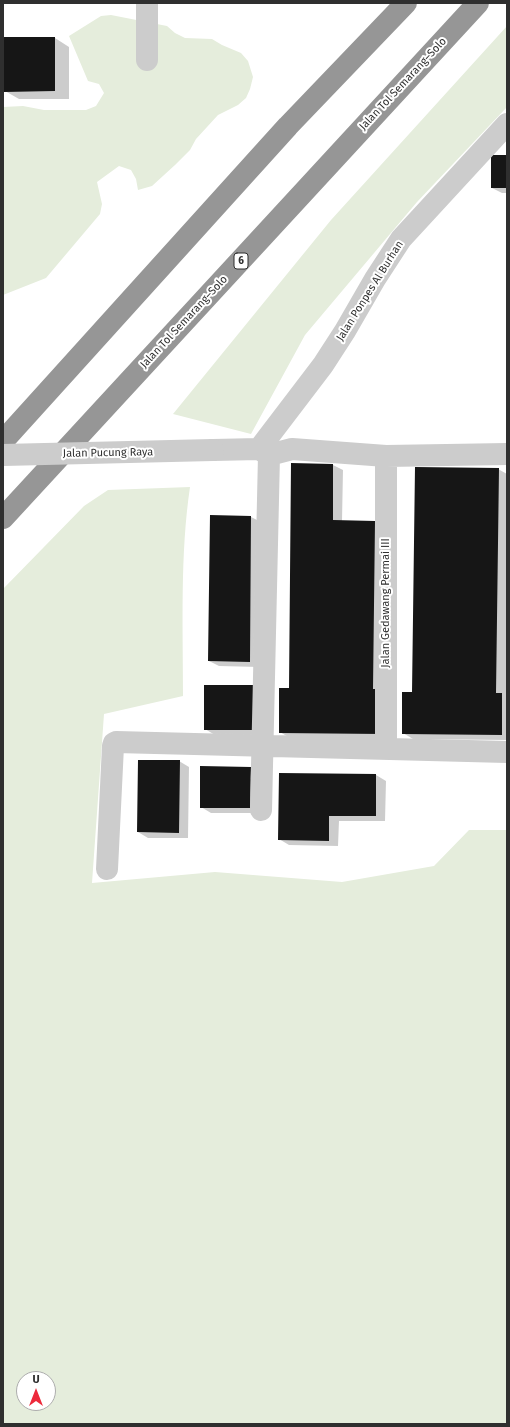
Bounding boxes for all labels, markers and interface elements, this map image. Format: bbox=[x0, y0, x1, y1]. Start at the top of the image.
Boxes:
street label: Jalan Tol Semarang–Solo bbox=[357, 35, 449, 133]
street label: Jalan Ponpes Al Burhan bbox=[334, 238, 406, 344]
road number: 6 bbox=[234, 253, 248, 269]
street label: Jalan Tol Semarang–Solo bbox=[138, 273, 230, 371]
street label: Jalan Pucung Raya bbox=[63, 446, 153, 460]
street label: Jalan Gedawang Permai III bbox=[379, 538, 393, 668]
north arrow bbox=[16, 1371, 56, 1411]
text: U bbox=[32, 1373, 40, 1386]

